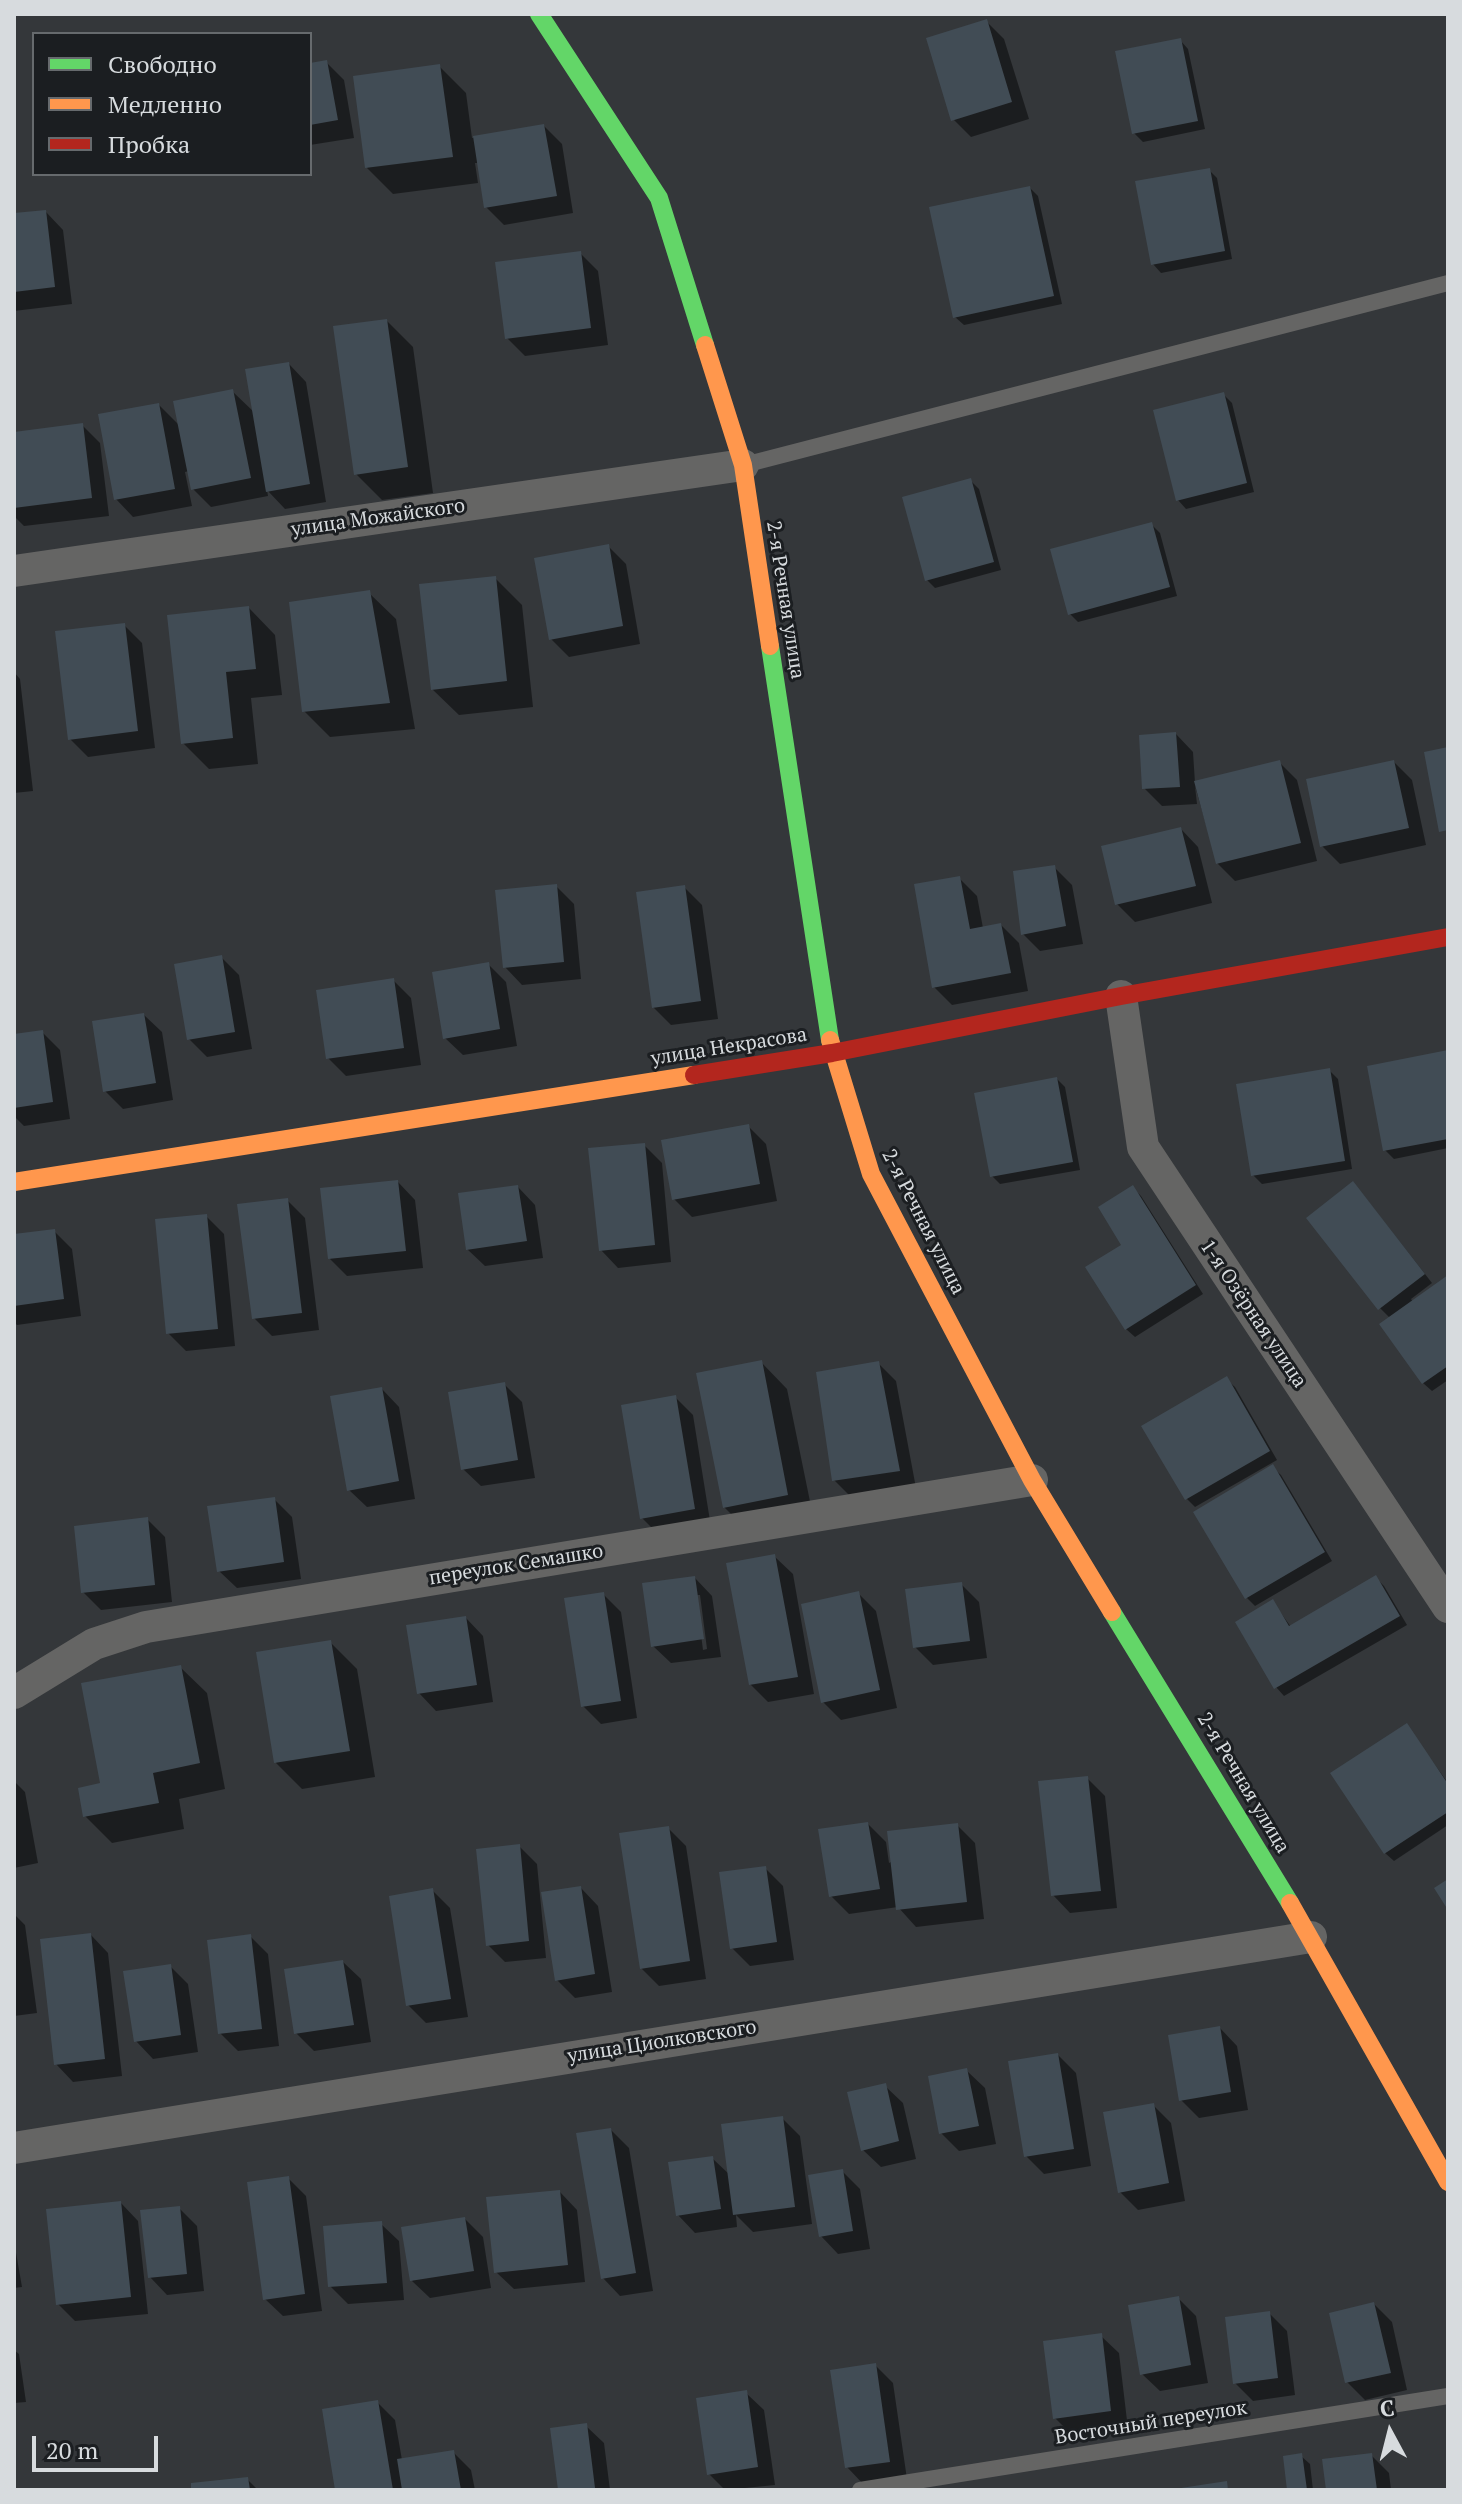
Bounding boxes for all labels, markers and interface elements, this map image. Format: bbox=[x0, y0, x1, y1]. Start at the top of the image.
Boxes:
legend bbox=[32, 32, 312, 176]
text: Свободно bbox=[108, 48, 217, 80]
text: Медленно bbox=[108, 88, 222, 120]
text: Пробка bbox=[108, 128, 190, 160]
street label: улица Можайского bbox=[289, 494, 467, 542]
street label: 2-я Речная улица bbox=[761, 519, 809, 681]
street label: улица Некрасова bbox=[649, 1023, 809, 1071]
street label: 2-я Речная улица bbox=[876, 1145, 970, 1299]
street label: 1-я Озёрная улица bbox=[1195, 1235, 1311, 1393]
street label: переулок Семашко bbox=[427, 1539, 605, 1591]
street label: 2-я Речная улица bbox=[1192, 1708, 1294, 1858]
street label: улица Циолковского bbox=[566, 2015, 758, 2069]
north arrow bbox=[1350, 2392, 1430, 2472]
text: С bbox=[1378, 2392, 1396, 2423]
street label: Восточный переулок bbox=[1053, 2396, 1249, 2450]
scale bar bbox=[36, 2420, 162, 2470]
text: 20 m bbox=[46, 2434, 98, 2466]

